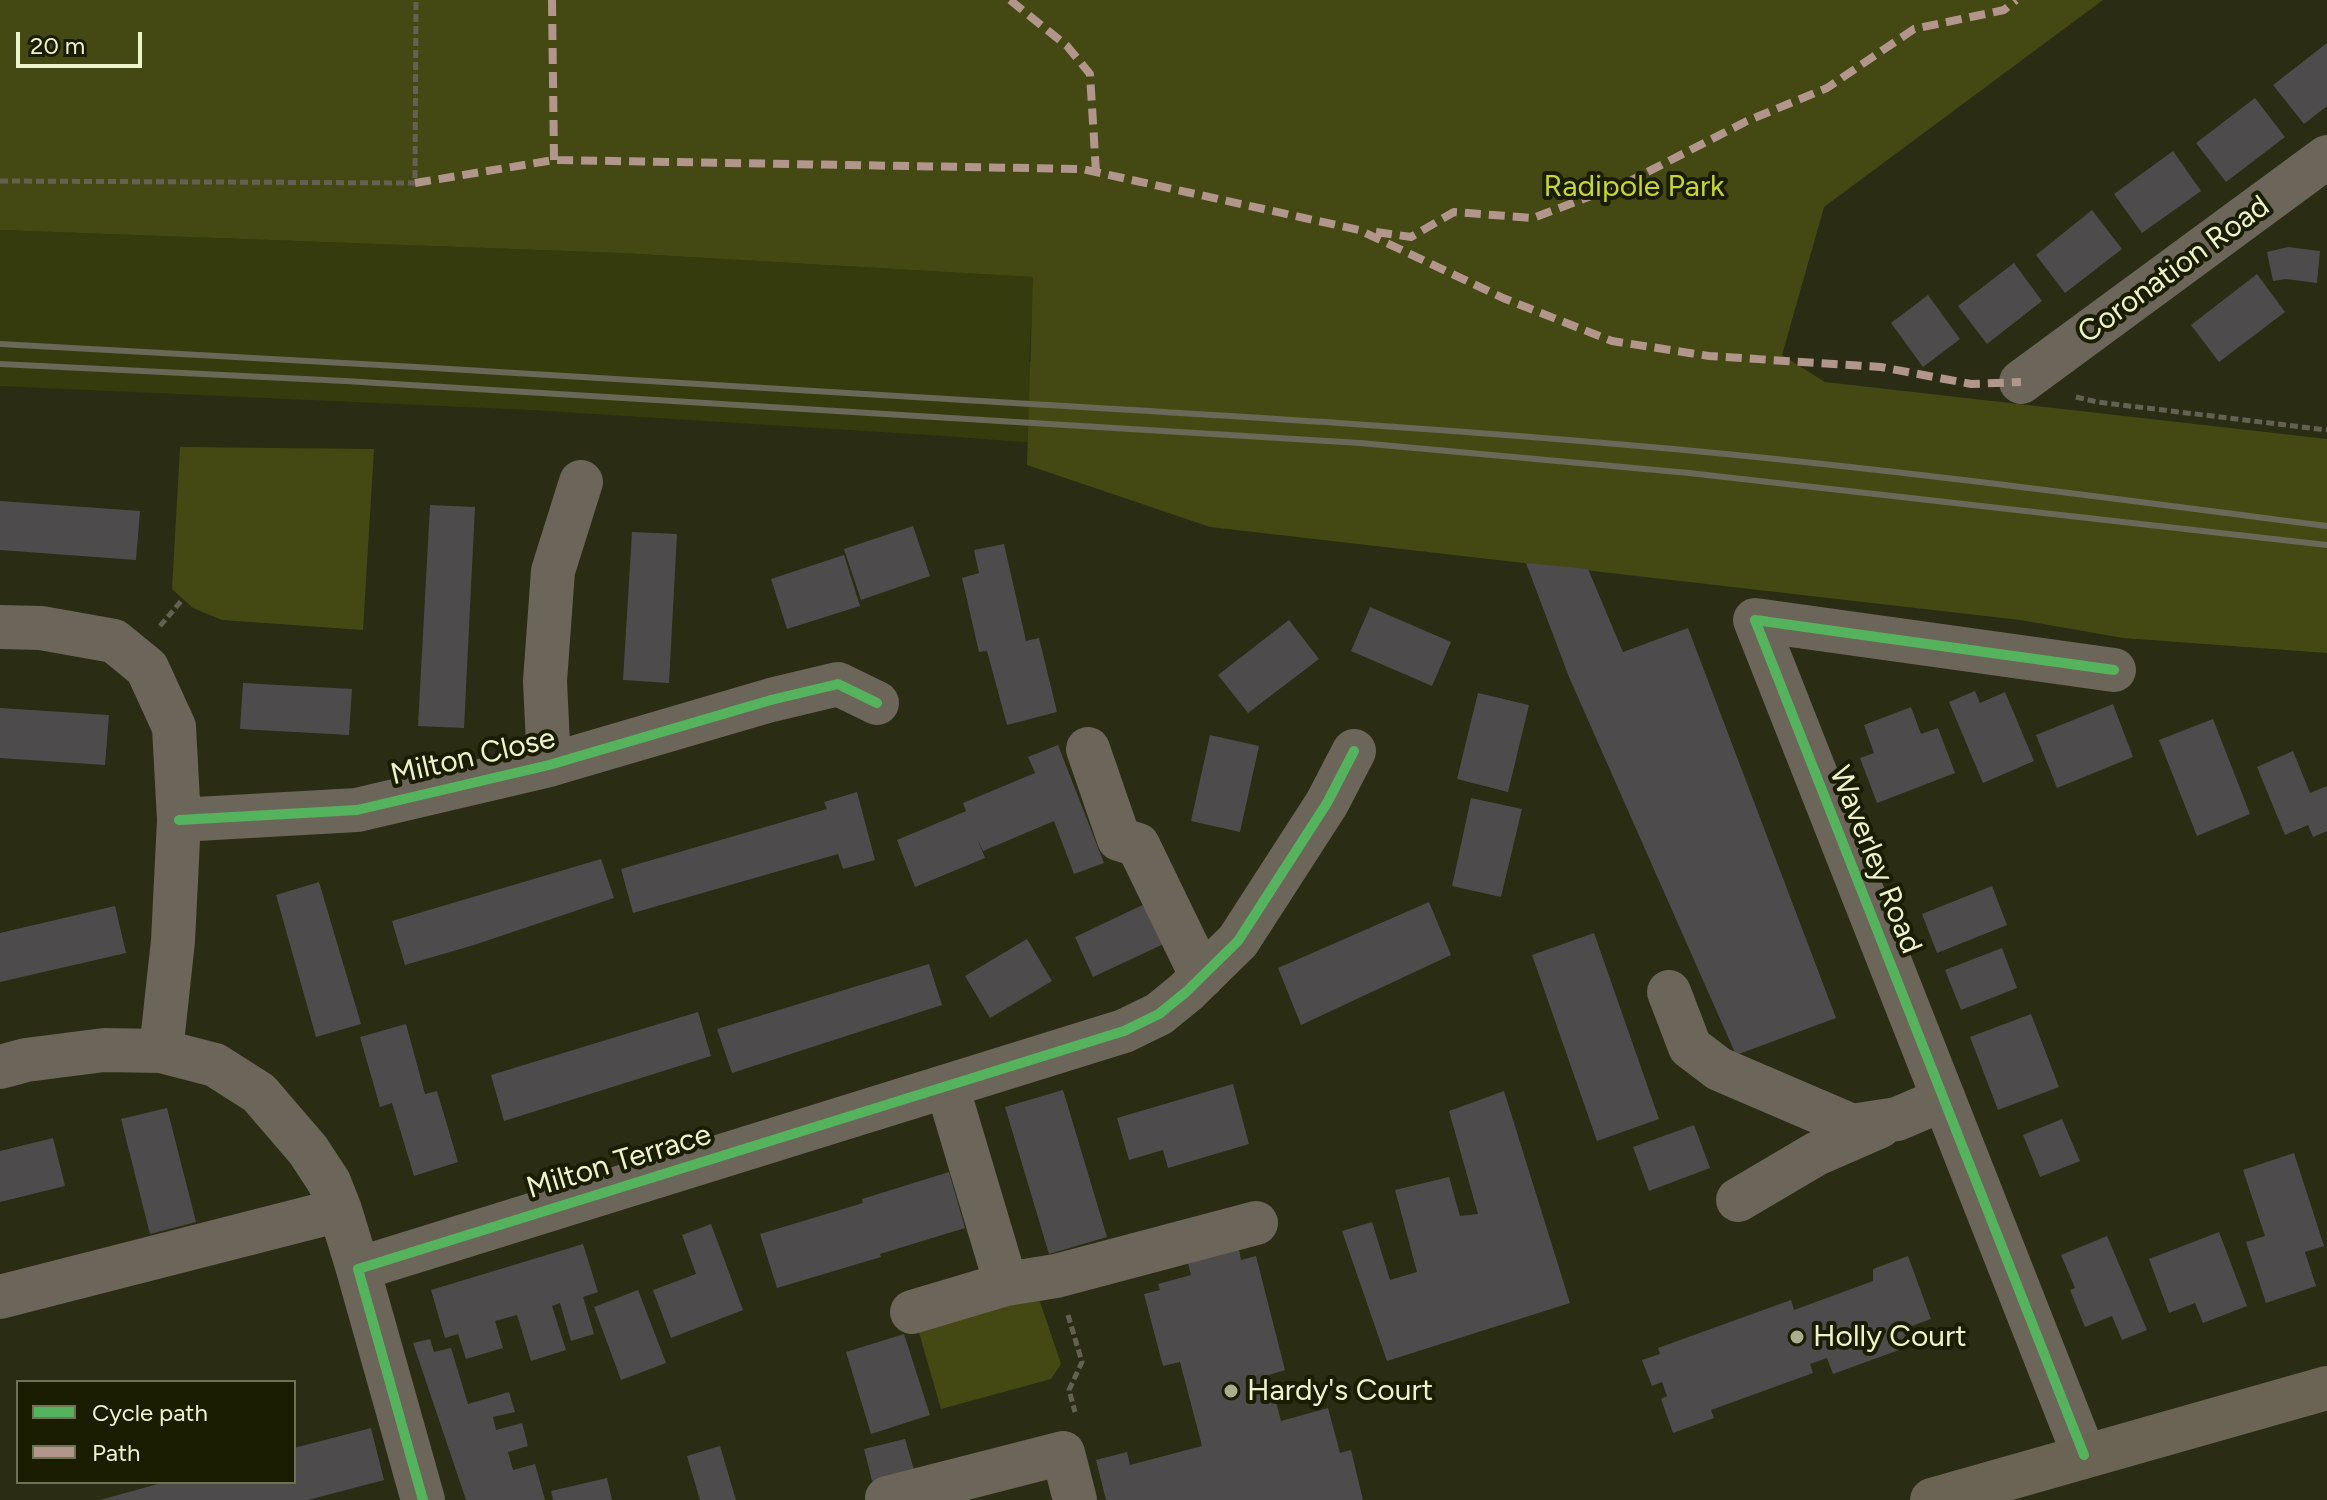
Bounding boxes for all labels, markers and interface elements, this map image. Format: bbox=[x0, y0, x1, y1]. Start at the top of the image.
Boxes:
scale bar bbox=[20, 16, 146, 66]
text: 20 m bbox=[30, 31, 85, 60]
park label: Radipole Park bbox=[1543, 169, 1725, 205]
street label: Coronation Road bbox=[2071, 189, 2277, 351]
street label: Milton Close bbox=[387, 721, 559, 793]
street label: Waverley Road bbox=[1821, 761, 1929, 959]
street label: Milton Terrace bbox=[522, 1117, 716, 1207]
place label: Holly Court bbox=[1813, 1319, 1967, 1355]
marker: Holly Court bbox=[1788, 1328, 1806, 1346]
place label: Hardy's Court bbox=[1247, 1373, 1433, 1409]
legend bbox=[16, 1380, 296, 1484]
marker: Hardy's Court bbox=[1222, 1382, 1240, 1400]
text: Cycle path bbox=[92, 1398, 208, 1427]
text: Path bbox=[92, 1438, 140, 1467]

